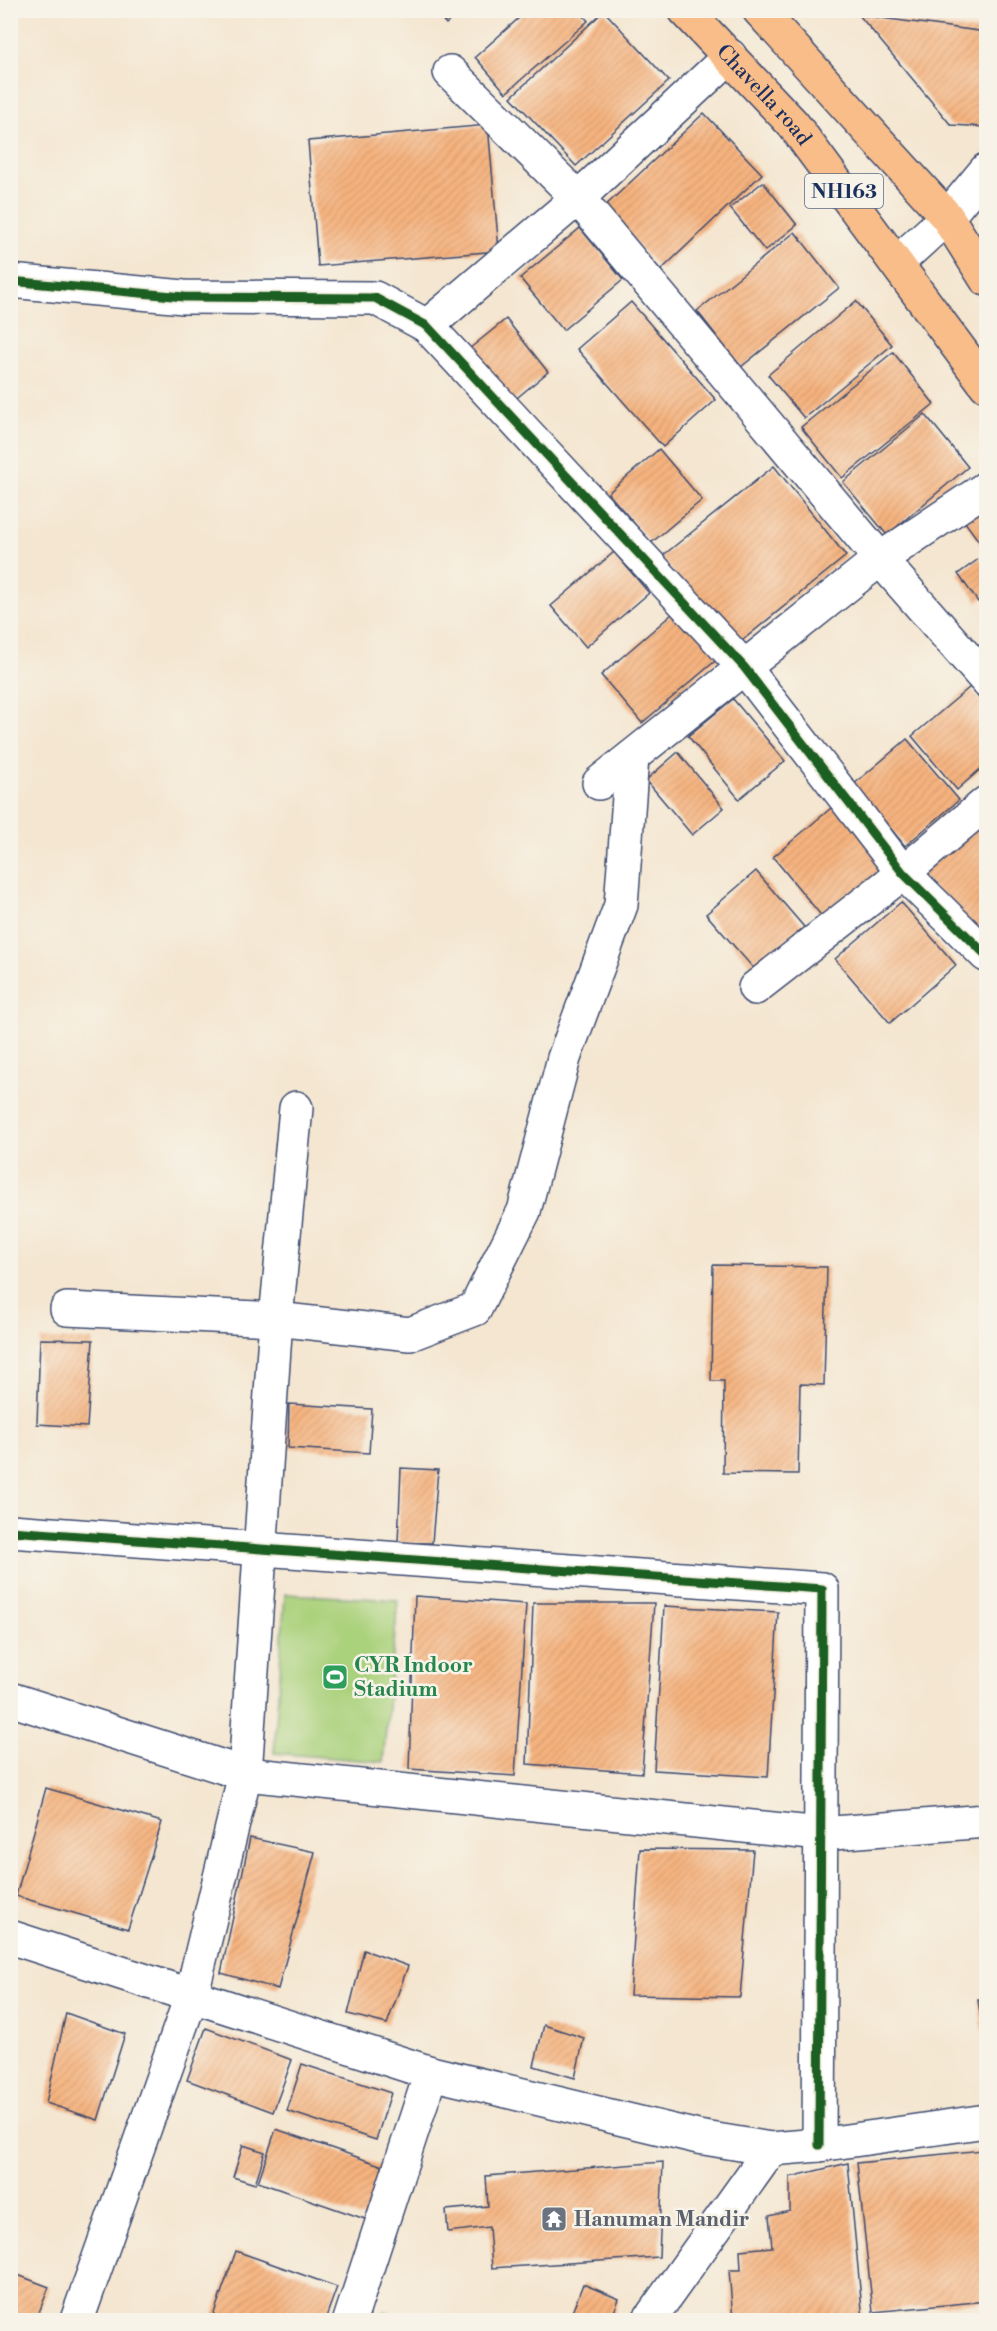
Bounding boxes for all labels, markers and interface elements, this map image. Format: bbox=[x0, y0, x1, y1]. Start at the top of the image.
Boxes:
street label: Chavella road bbox=[710, 39, 817, 151]
road number: NH163 bbox=[805, 174, 883, 208]
place label: CYR Indoor Stadium bbox=[354, 1653, 473, 1703]
sports icon: CYR Indoor Stadium bbox=[320, 1662, 350, 1692]
temple icon: Hanuman Mandir bbox=[539, 2204, 569, 2234]
place label: Hanuman Mandir bbox=[574, 2207, 750, 2233]

